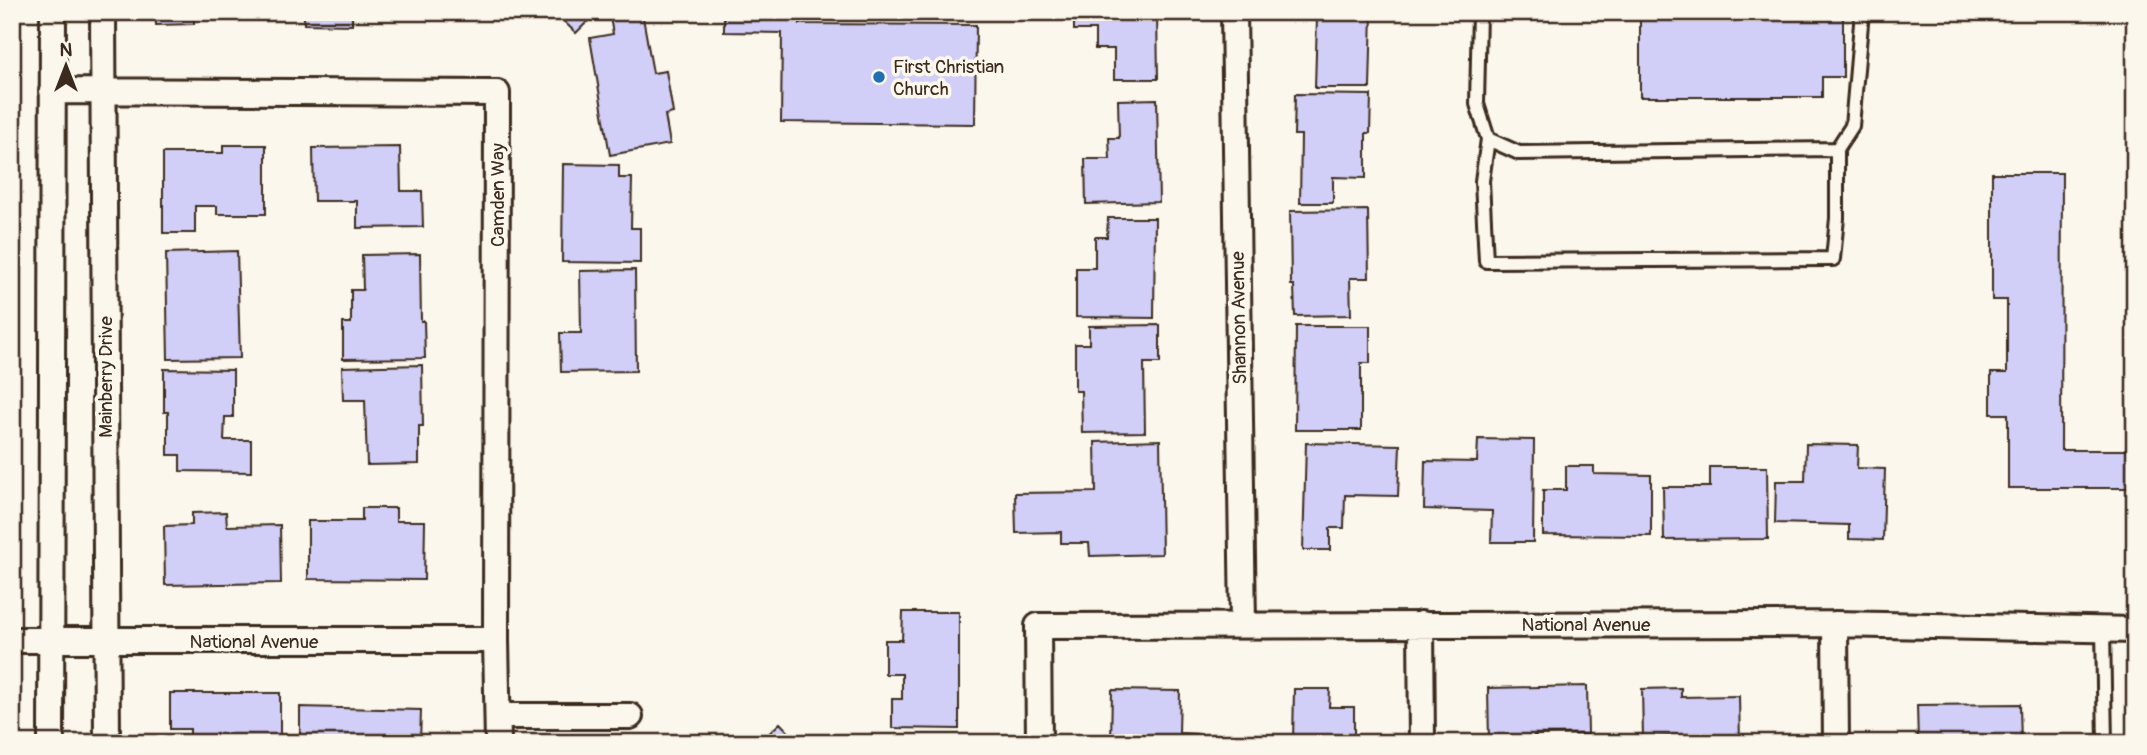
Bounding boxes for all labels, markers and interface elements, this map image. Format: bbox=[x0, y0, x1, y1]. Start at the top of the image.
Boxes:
north arrow bbox=[32, 32, 102, 102]
text: N bbox=[60, 38, 73, 62]
place label: First Christian Church bbox=[893, 55, 1004, 101]
marker: First Christian Church bbox=[871, 69, 887, 85]
street label: Camden Way bbox=[486, 143, 510, 247]
street label: Shannon Avenue bbox=[1226, 250, 1252, 385]
street label: Mainberry Drive bbox=[94, 316, 118, 438]
street label: National Avenue bbox=[1522, 613, 1651, 637]
street label: National Avenue bbox=[190, 630, 319, 654]

